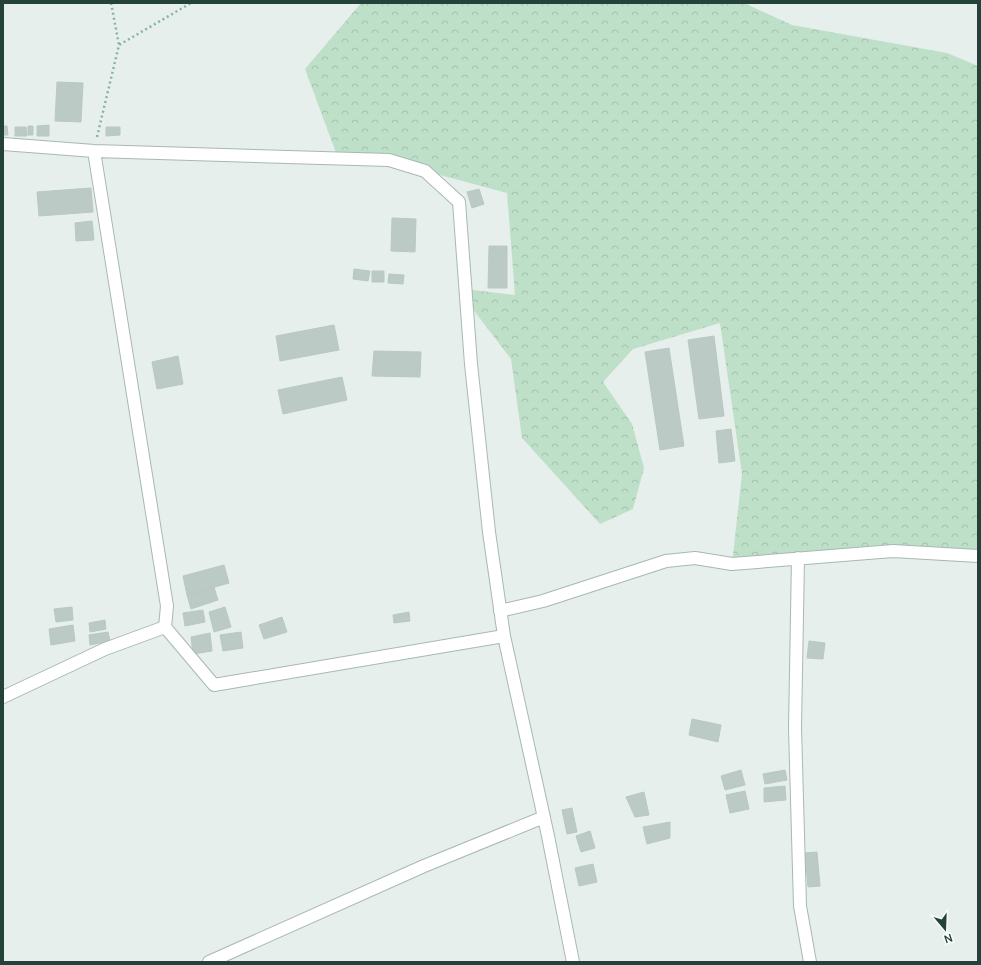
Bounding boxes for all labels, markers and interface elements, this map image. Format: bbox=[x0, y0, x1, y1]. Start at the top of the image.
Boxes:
north arrow bbox=[925, 909, 965, 949]
text: N bbox=[942, 931, 955, 947]

